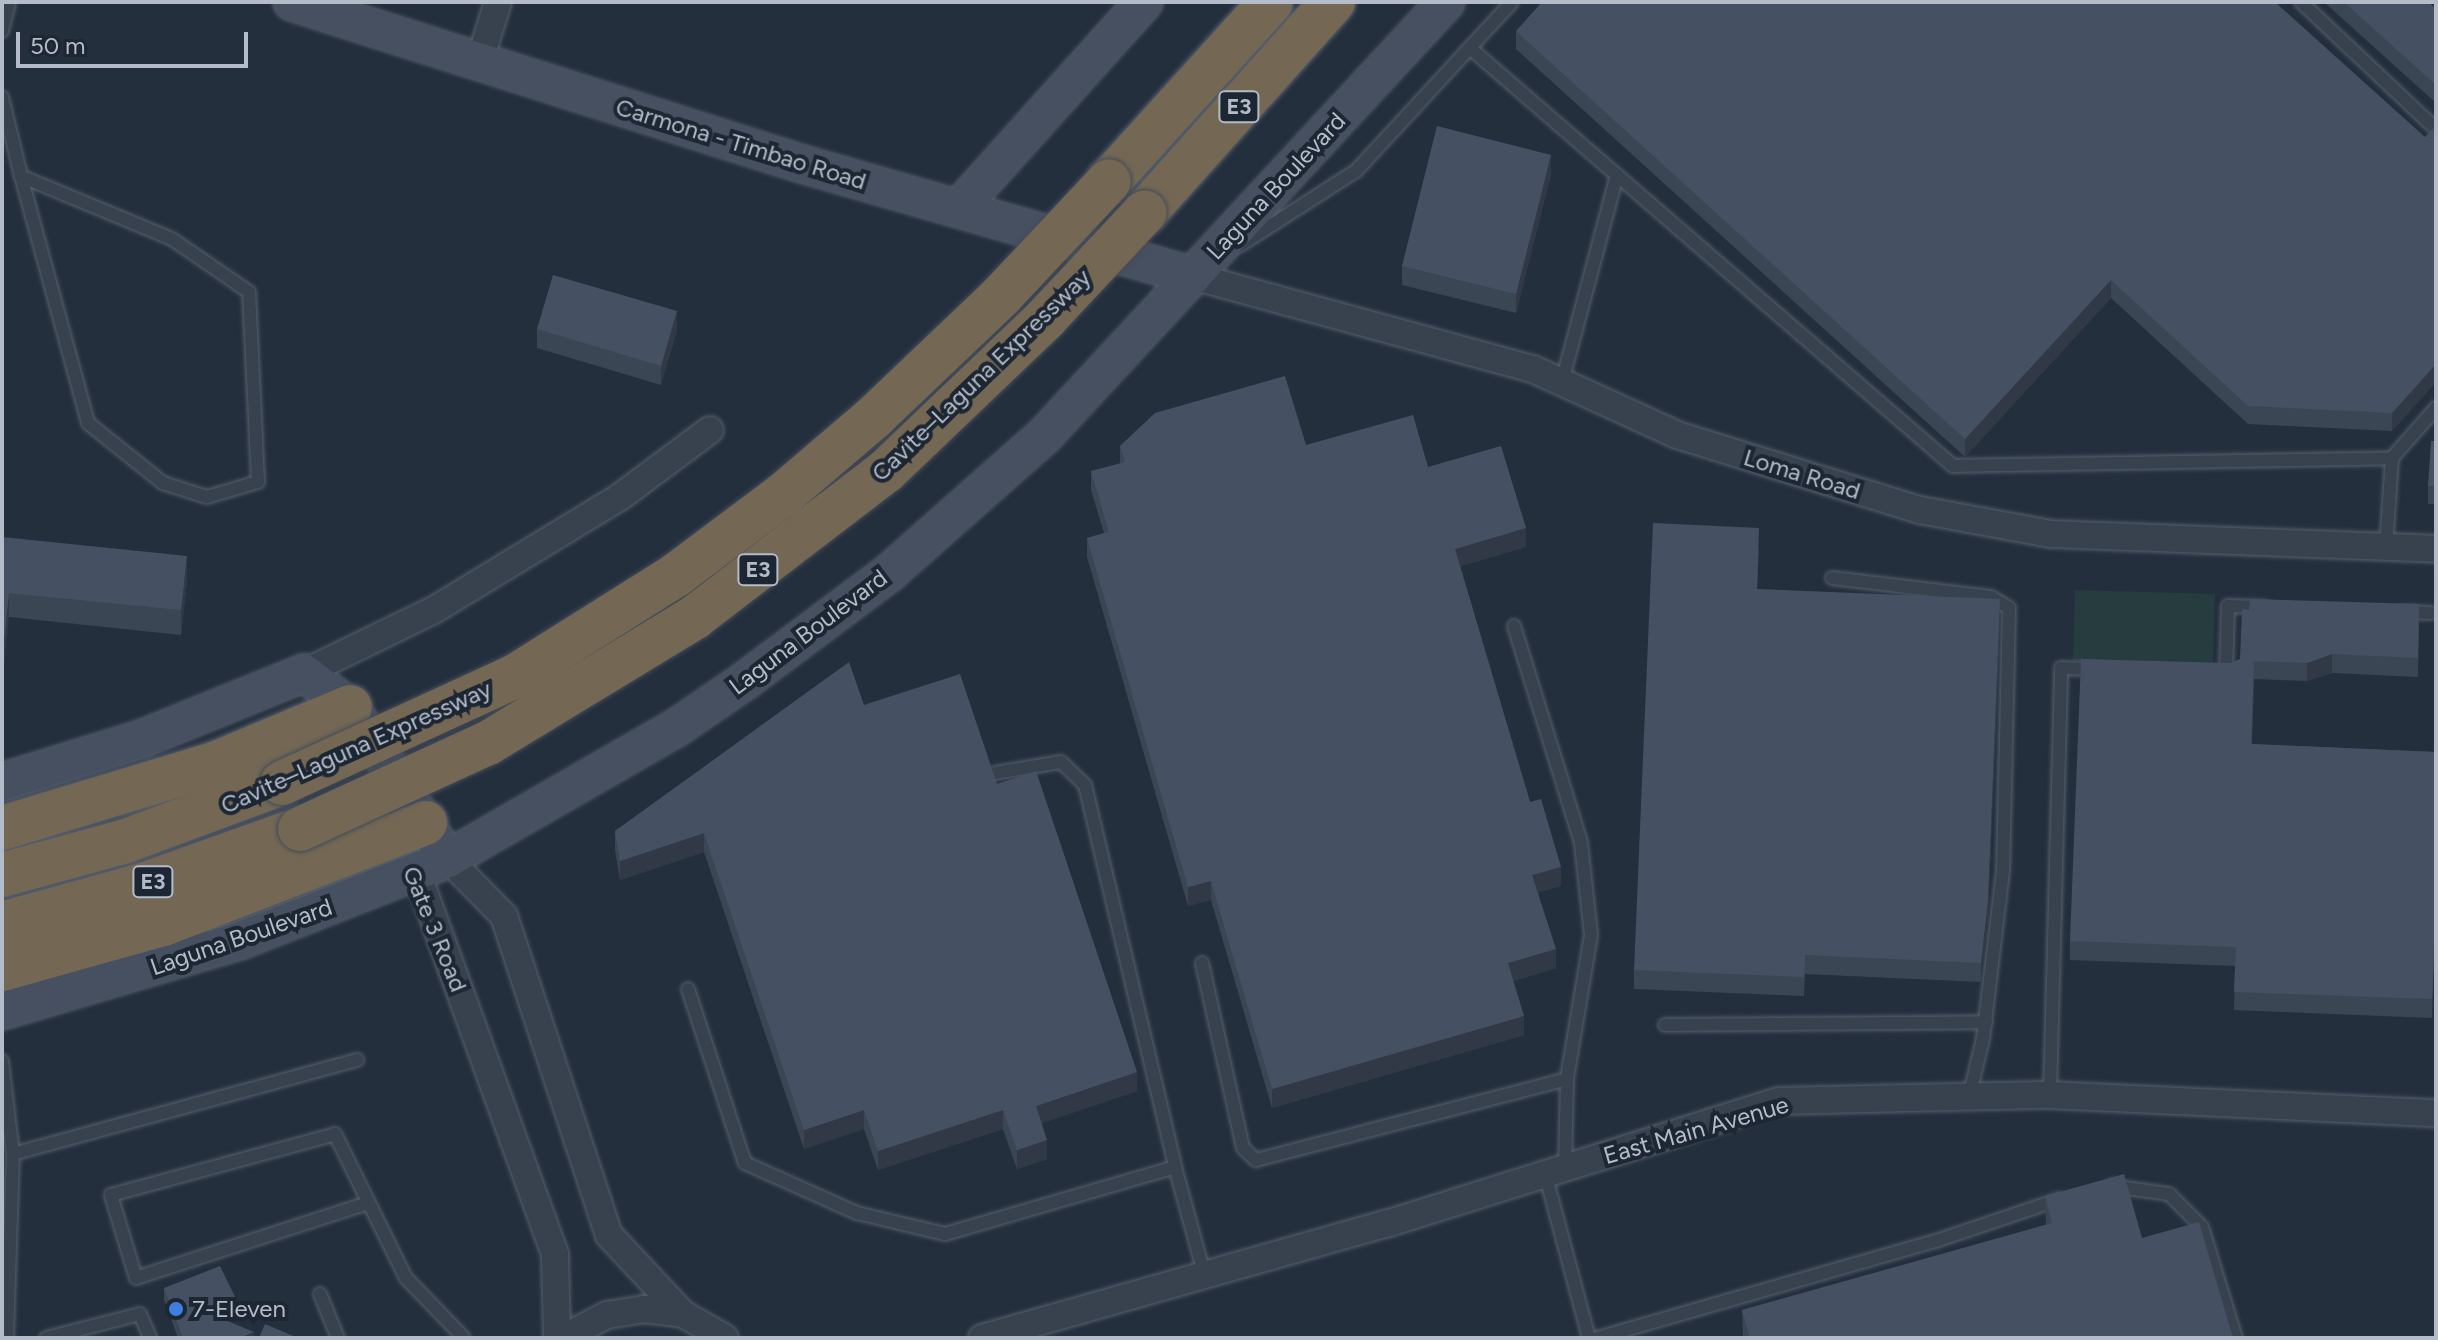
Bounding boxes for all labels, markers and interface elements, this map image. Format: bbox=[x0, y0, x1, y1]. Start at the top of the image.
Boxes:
scale bar bbox=[20, 16, 252, 66]
text: 50 m bbox=[30, 31, 86, 60]
road number: E3 bbox=[1217, 89, 1261, 125]
street label: Carmona - Timbao Road bbox=[612, 92, 870, 196]
street label: Laguna Boulevard bbox=[1201, 107, 1351, 265]
street label: Cavite–Laguna Expressway bbox=[866, 263, 1096, 487]
street label: Loma Road bbox=[1740, 443, 1864, 505]
road number: E3 bbox=[736, 552, 780, 588]
street label: Laguna Boulevard bbox=[723, 563, 893, 701]
street label: Cavite–Laguna Expressway bbox=[216, 674, 496, 820]
street label: Gate 3 Road bbox=[397, 862, 473, 996]
road number: E3 bbox=[131, 864, 175, 900]
street label: Laguna Boulevard bbox=[146, 892, 336, 982]
street label: East Main Avenue bbox=[1600, 1090, 1792, 1170]
place label: 7-Eleven bbox=[192, 1295, 286, 1323]
marker: 7-Eleven bbox=[167, 1300, 185, 1318]

